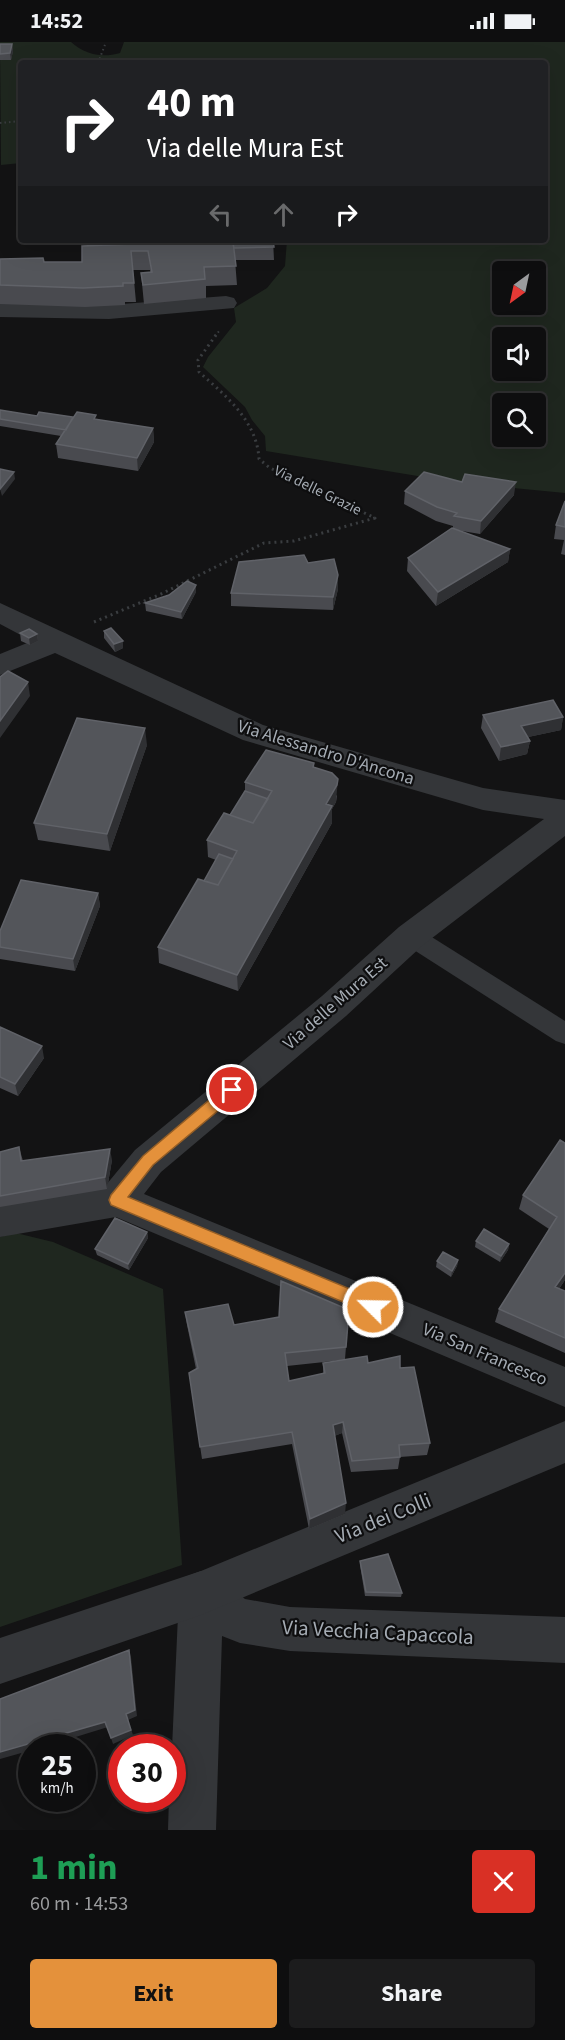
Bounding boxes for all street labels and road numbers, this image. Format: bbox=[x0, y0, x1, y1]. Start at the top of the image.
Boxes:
street label: Via delle Grazie bbox=[270, 460, 365, 521]
street label: Via Alessandro D'Ancona bbox=[234, 714, 417, 791]
street label: Via delle Mura Est bbox=[278, 951, 393, 1056]
street label: Via San Francesco bbox=[418, 1317, 551, 1392]
street label: Via dei Colli bbox=[330, 1485, 436, 1551]
street label: Via Vecchia Capaccola bbox=[281, 1612, 475, 1652]

